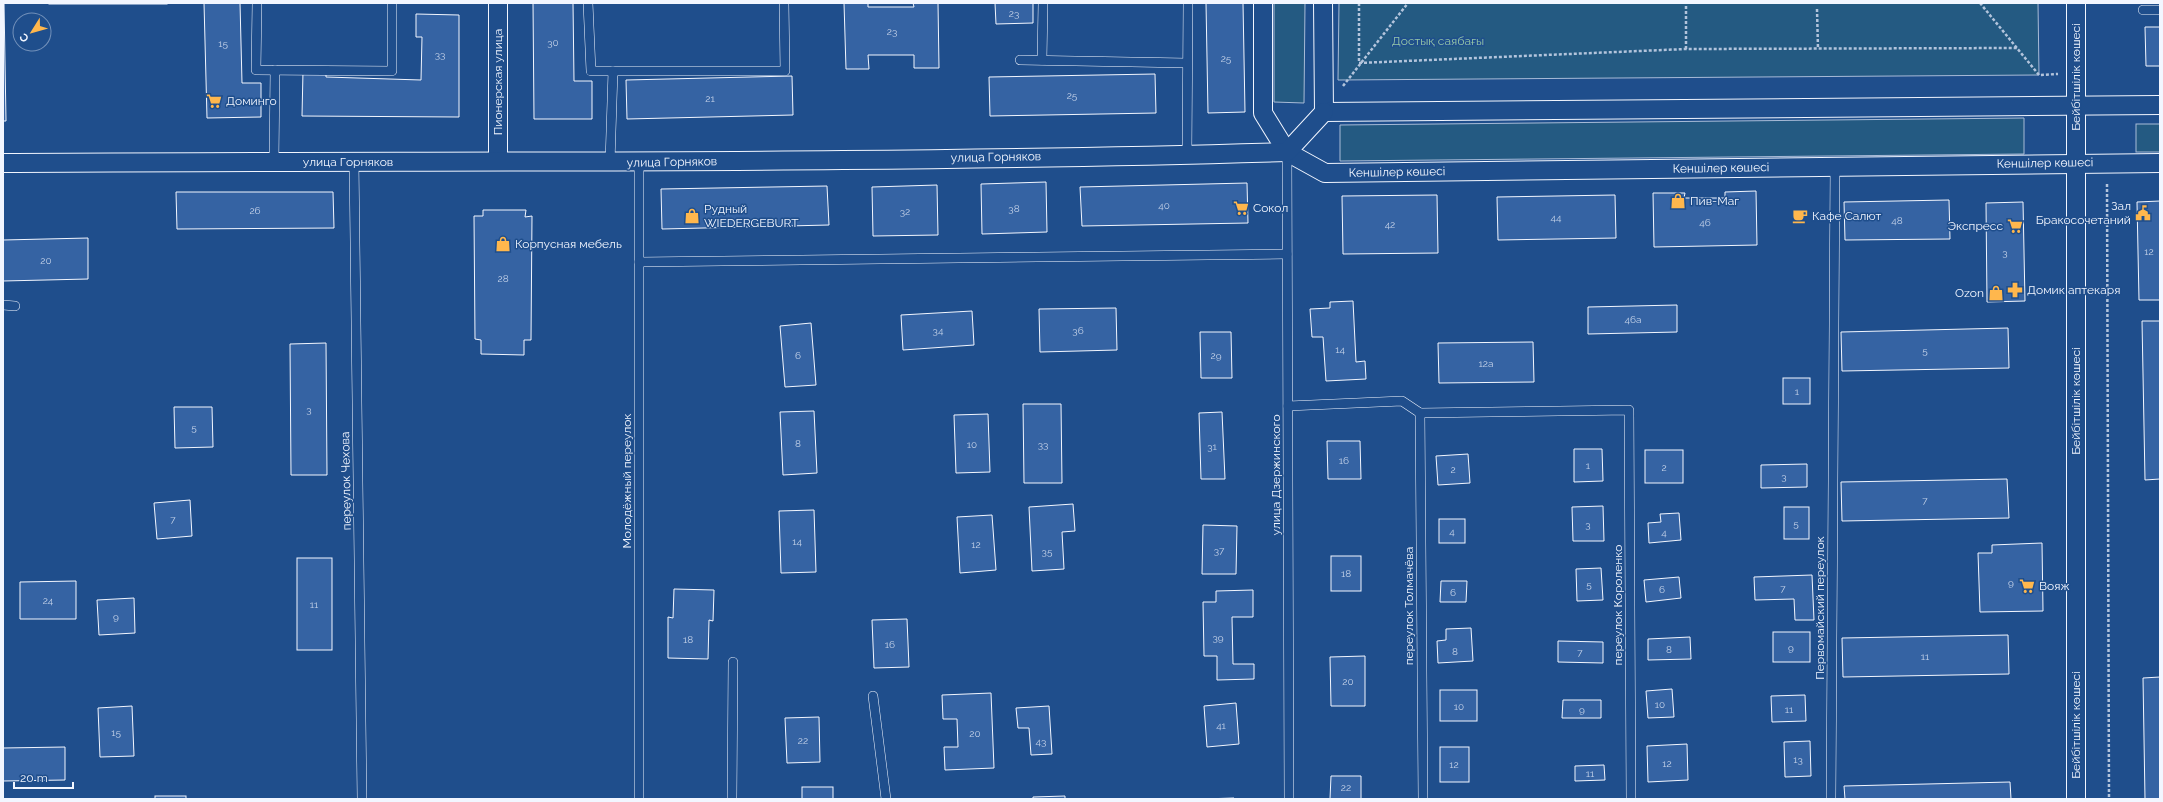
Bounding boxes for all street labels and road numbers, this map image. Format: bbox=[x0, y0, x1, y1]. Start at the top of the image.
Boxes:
street label: Бейбітшілік көшесі bbox=[2069, 23, 2083, 131]
street label: Пионерская улица bbox=[491, 29, 505, 135]
street label: улица Горняков bbox=[951, 149, 1041, 165]
street label: улица Горняков bbox=[627, 154, 717, 170]
street label: улица Горняков bbox=[303, 155, 393, 169]
street label: Кеншілер көшесі bbox=[1997, 155, 2093, 171]
street label: Кеншілер көшесі bbox=[1673, 160, 1769, 176]
street label: Кеншілер көшесі bbox=[1349, 164, 1445, 180]
street label: Бейбітшілік көшесі bbox=[2069, 347, 2083, 455]
street label: Молодёжный переулок bbox=[620, 413, 634, 549]
street label: улица Дзержинского bbox=[1269, 414, 1283, 536]
street label: переулок Чехова bbox=[338, 431, 354, 531]
street label: Первомайский переулок bbox=[1813, 536, 1827, 680]
street label: переулок Короленко bbox=[1611, 545, 1625, 665]
street label: переулок Толмачёва bbox=[1402, 547, 1416, 665]
street label: Бейбітшілік көшесі bbox=[2069, 671, 2083, 779]

